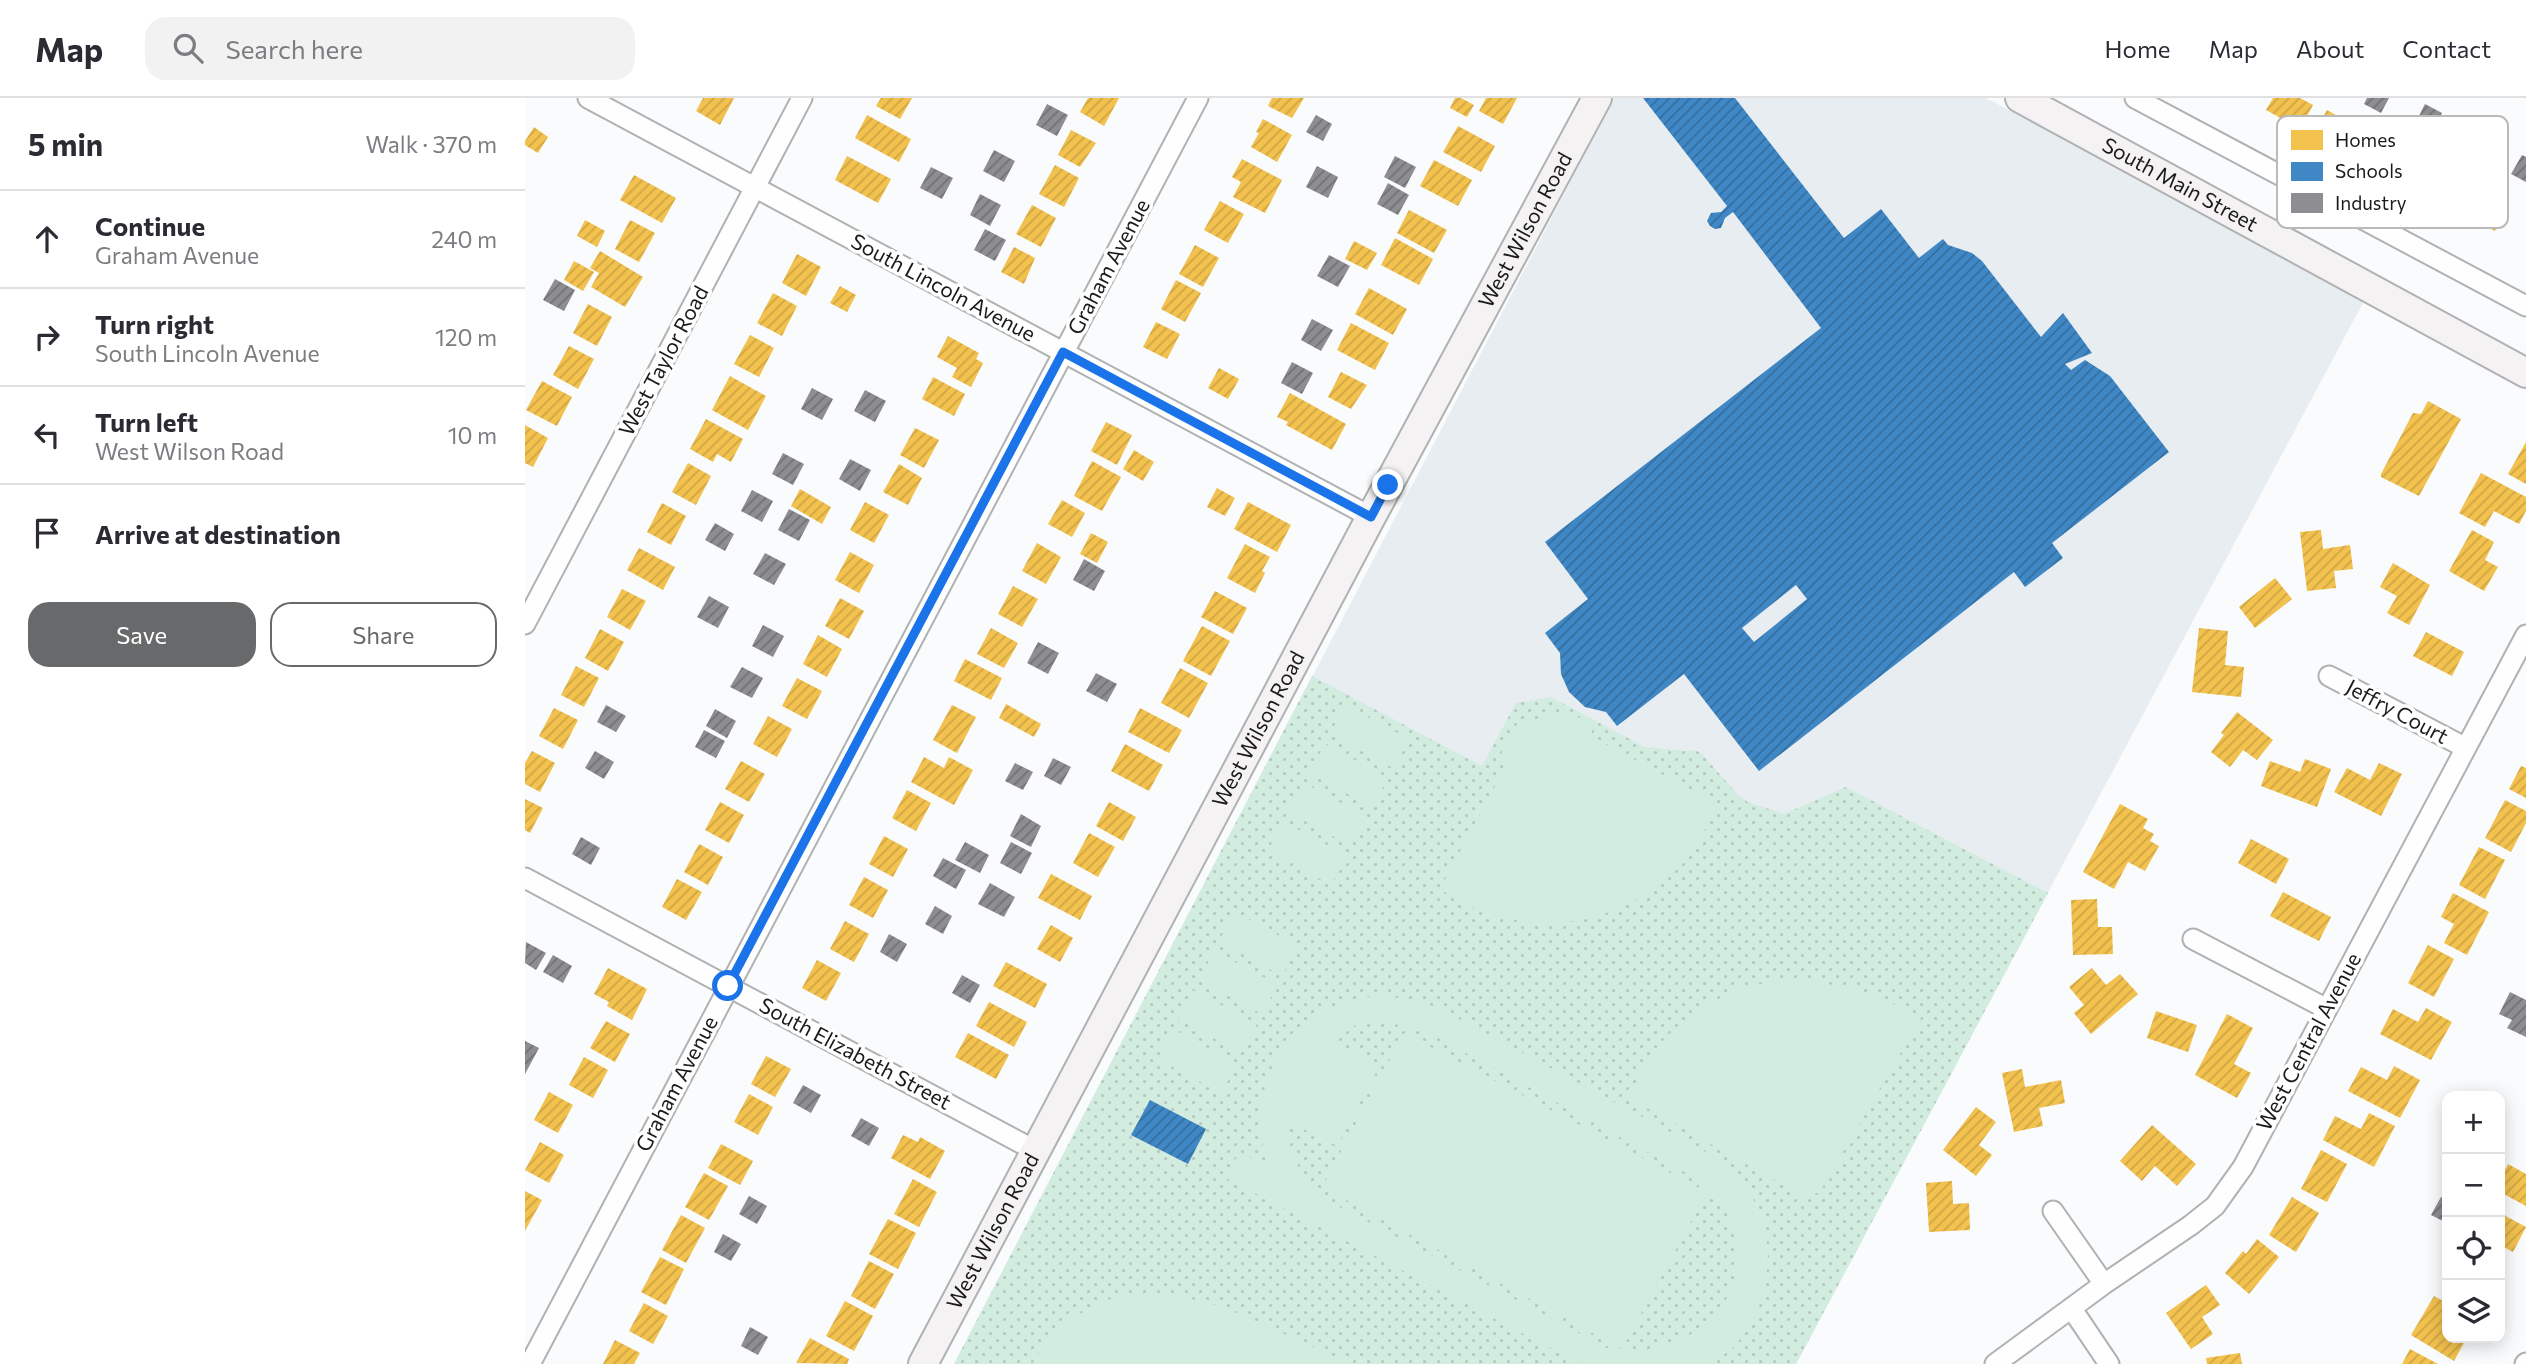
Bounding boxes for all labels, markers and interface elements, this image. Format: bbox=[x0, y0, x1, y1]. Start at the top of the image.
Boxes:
search box bbox=[145, 17, 635, 80]
text: Map bbox=[35, 28, 103, 69]
icon: search bbox=[169, 29, 207, 67]
text: Search here bbox=[225, 33, 363, 64]
text: Home bbox=[2105, 34, 2171, 63]
text: Map bbox=[2209, 34, 2258, 63]
text: About bbox=[2296, 34, 2364, 63]
text: Contact bbox=[2402, 34, 2491, 63]
legend bbox=[2277, 116, 2508, 228]
text: 5 min bbox=[28, 125, 103, 162]
text: Homes bbox=[2335, 128, 2396, 151]
text: Walk · 370 m bbox=[366, 130, 497, 158]
street label: South Main Street bbox=[2099, 131, 2263, 236]
street label: West Wilson Road bbox=[1472, 148, 1576, 311]
text: Schools bbox=[2335, 159, 2403, 182]
text: Industry bbox=[2335, 191, 2407, 214]
street label: Graham Avenue bbox=[1061, 194, 1154, 338]
text: Continue bbox=[95, 210, 205, 241]
icon: ahead bbox=[28, 220, 66, 258]
text: 240 m bbox=[431, 225, 497, 253]
street label: South Lincoln Avenue bbox=[847, 228, 1040, 346]
text: Graham Avenue bbox=[95, 241, 259, 269]
street label: West Taylor Road bbox=[613, 281, 713, 439]
text: Turn right bbox=[95, 308, 214, 339]
icon: right bbox=[28, 318, 66, 356]
text: 120 m bbox=[435, 323, 497, 351]
text: South Lincoln Avenue bbox=[95, 339, 320, 367]
text: Turn left bbox=[95, 406, 198, 437]
icon: left bbox=[28, 416, 66, 454]
text: 10 m bbox=[448, 421, 497, 449]
text: West Wilson Road bbox=[95, 437, 284, 465]
route end bbox=[1372, 469, 1403, 500]
icon: arrive bbox=[28, 514, 66, 552]
text: Arrive at destination bbox=[95, 518, 341, 549]
button: Save bbox=[28, 602, 256, 667]
button: Share bbox=[270, 602, 497, 667]
street label: West Wilson Road bbox=[1206, 646, 1309, 811]
street label: Jeffry Court bbox=[2342, 673, 2453, 748]
street label: West Central Avenue bbox=[2250, 948, 2365, 1134]
route start bbox=[712, 970, 743, 1001]
street label: South Elizabeth Street bbox=[756, 992, 956, 1114]
street label: Graham Avenue bbox=[629, 1011, 722, 1155]
map controls bbox=[2442, 1091, 2505, 1343]
button: + bbox=[2442, 1091, 2505, 1154]
street label: West Wilson Road bbox=[940, 1149, 1043, 1313]
button: − bbox=[2442, 1154, 2505, 1217]
button: locate bbox=[2442, 1217, 2505, 1280]
button: layers bbox=[2442, 1280, 2505, 1343]

